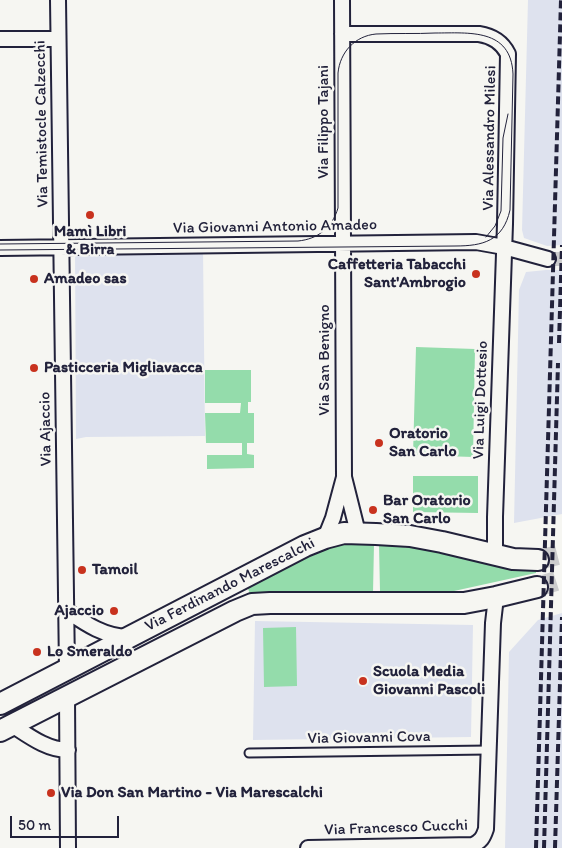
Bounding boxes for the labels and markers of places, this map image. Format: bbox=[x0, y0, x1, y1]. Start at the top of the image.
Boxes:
marker: Mamì Libri & Birra bbox=[84, 209, 96, 221]
place label: Mamì Libri & Birra bbox=[54, 222, 126, 260]
place label: Caffetteria Tabacchi Sant'Ambrogio bbox=[328, 255, 466, 293]
marker: Caffetteria Tabacchi Sant'Ambrogio bbox=[470, 268, 482, 280]
place label: Amadeo sas bbox=[44, 269, 126, 289]
marker: Amadeo sas bbox=[28, 273, 40, 285]
place label: Pasticceria Migliavacca bbox=[44, 358, 203, 378]
marker: Pasticceria Migliavacca bbox=[28, 362, 40, 374]
place label: Oratorio San Carlo bbox=[389, 424, 457, 462]
marker: Oratorio San Carlo bbox=[373, 437, 385, 449]
place label: Bar Oratorio San Carlo bbox=[383, 491, 471, 529]
marker: Bar Oratorio San Carlo bbox=[367, 504, 379, 516]
place label: Tamoil bbox=[92, 560, 138, 580]
marker: Tamoil bbox=[76, 564, 88, 576]
place label: Ajaccio bbox=[54, 601, 104, 621]
marker: Ajaccio bbox=[108, 605, 120, 617]
place label: Lo Smeraldo bbox=[47, 642, 132, 662]
marker: Lo Smeraldo bbox=[31, 646, 43, 658]
place label: Scuola Media Giovanni Pascoli bbox=[373, 662, 485, 700]
marker: Scuola Media Giovanni Pascoli bbox=[357, 675, 369, 687]
place label: Via Don San Martino - Via Marescalchi bbox=[61, 783, 323, 803]
marker: Via Don San Martino - Via Marescalchi bbox=[45, 787, 57, 799]

